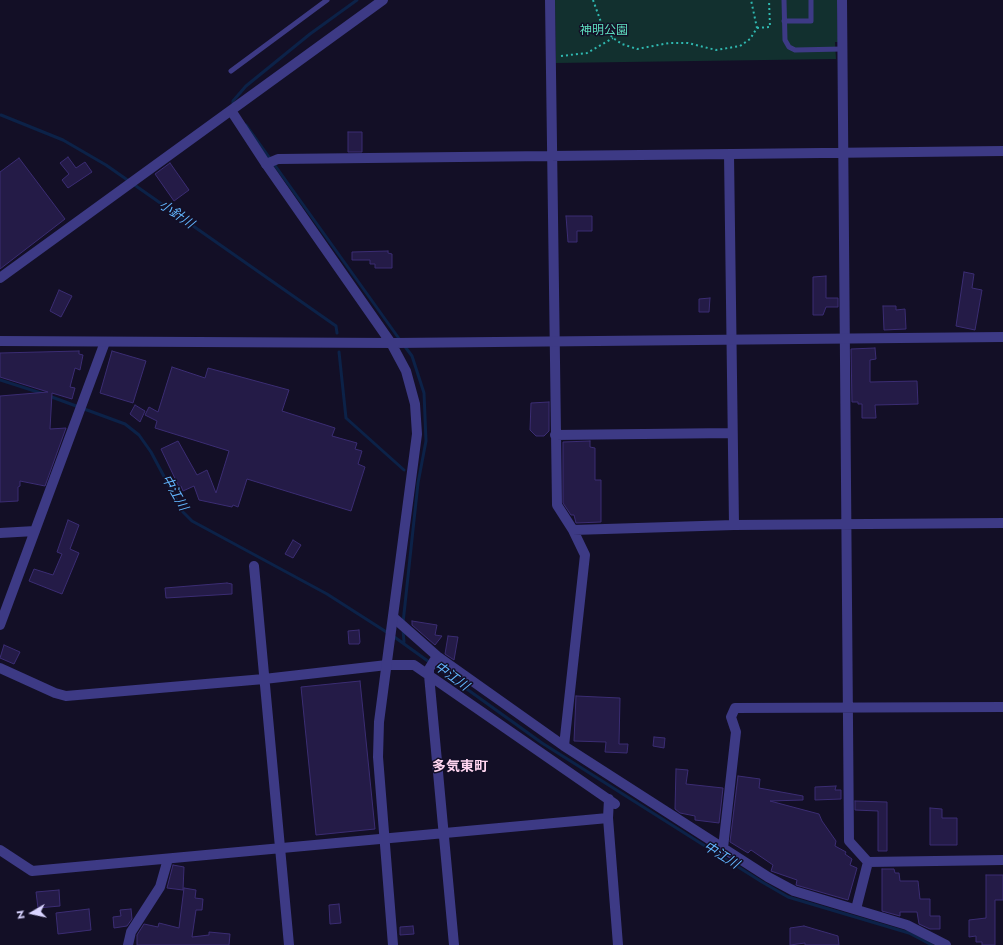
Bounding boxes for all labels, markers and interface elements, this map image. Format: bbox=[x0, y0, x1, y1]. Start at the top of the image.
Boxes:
park label: 神明公園 bbox=[580, 24, 628, 38]
water label: 小針川 bbox=[156, 197, 196, 233]
water label: 中江川 bbox=[157, 472, 191, 514]
water label: 中江川 bbox=[431, 659, 471, 695]
district label: 多気東町 bbox=[432, 760, 488, 776]
water label: 中江川 bbox=[700, 839, 742, 873]
north arrow bbox=[12, 893, 52, 933]
text: N bbox=[12, 909, 29, 920]

